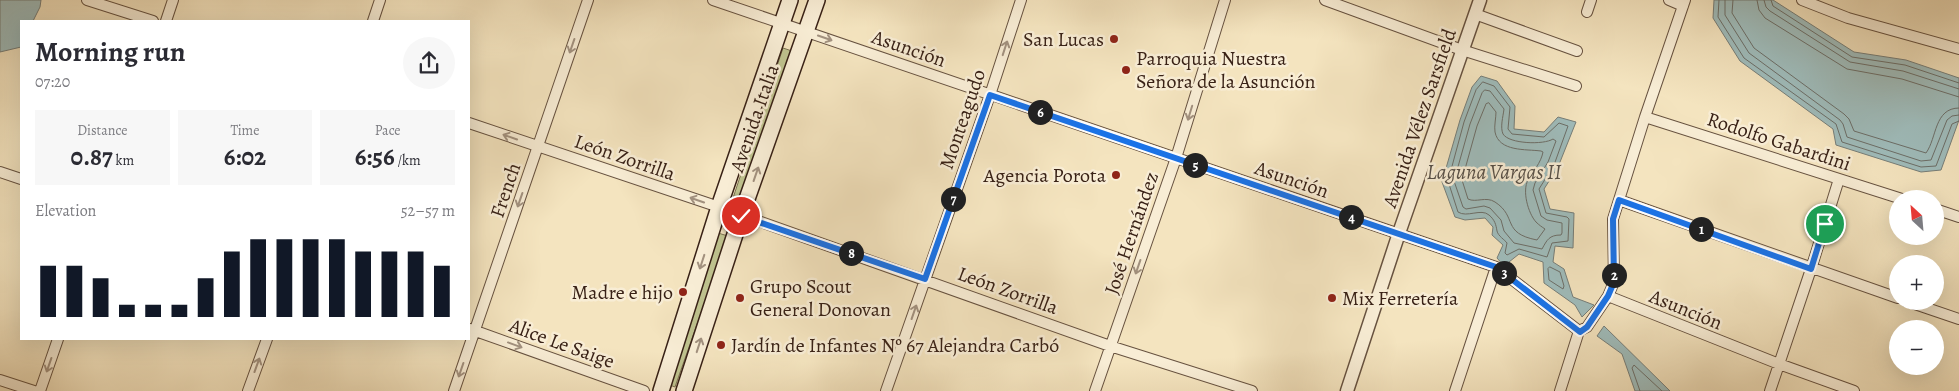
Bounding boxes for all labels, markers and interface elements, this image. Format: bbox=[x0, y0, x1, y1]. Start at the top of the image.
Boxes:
street label: Asunción bbox=[867, 23, 949, 74]
street label: Avenida Vélez Sarsfield bbox=[1376, 25, 1463, 212]
place label: San Lucas bbox=[1023, 26, 1104, 53]
text: Morning run bbox=[35, 33, 185, 71]
marker: San Lucas bbox=[1108, 33, 1120, 45]
one-way arrow bbox=[817, 34, 833, 44]
button: share bbox=[403, 37, 455, 89]
one-way arrow bbox=[567, 38, 577, 54]
one-way arrow bbox=[1001, 41, 1010, 57]
place label: Parroquia Nuestra Señora de la Asunción bbox=[1136, 45, 1315, 95]
street label: Avenida Italia bbox=[723, 60, 786, 177]
marker: Parroquia Nuestra Señora de la Asunción bbox=[1120, 64, 1132, 76]
street label: Monteagudo bbox=[933, 66, 992, 173]
text: 07:20 bbox=[35, 71, 70, 93]
pin: 6 bbox=[1028, 100, 1052, 124]
text: 6 bbox=[1037, 103, 1044, 122]
one-way arrow bbox=[1185, 105, 1194, 121]
street label: Rodolfo Gabardini bbox=[1703, 106, 1854, 177]
text: Distance bbox=[77, 121, 127, 140]
text: Time bbox=[230, 121, 260, 140]
text: Pace bbox=[375, 121, 401, 140]
street label: León Zorrilla bbox=[571, 128, 679, 188]
one-way arrow bbox=[503, 132, 518, 141]
text: 0.87 bbox=[71, 140, 113, 174]
text: 6:02 bbox=[224, 140, 266, 174]
text: 6:56 bbox=[355, 140, 395, 174]
text: km bbox=[113, 151, 134, 170]
text: /km bbox=[395, 151, 421, 170]
pin: 5 bbox=[1182, 152, 1208, 178]
street label: Asunción bbox=[1250, 154, 1332, 205]
text: 5 bbox=[1193, 156, 1198, 175]
water label: Laguna Vargas II bbox=[1427, 158, 1562, 186]
street label: French bbox=[484, 159, 528, 221]
place label: Agencia Porota bbox=[983, 162, 1107, 189]
one-way arrow bbox=[752, 167, 761, 182]
street label: José Hernández bbox=[1098, 168, 1165, 298]
marker: Agencia Porota bbox=[1110, 169, 1122, 181]
pin: 7 bbox=[940, 186, 966, 212]
text: 7 bbox=[951, 190, 956, 209]
north arrow bbox=[1889, 190, 1944, 245]
map controls bbox=[1889, 190, 1944, 375]
one-way arrow bbox=[515, 192, 524, 207]
one-way arrow bbox=[690, 195, 706, 204]
pin bbox=[720, 195, 762, 237]
text: Elevation bbox=[35, 200, 96, 222]
text: 52–57 m bbox=[401, 200, 455, 222]
icon: check bbox=[727, 202, 755, 230]
pin bbox=[1804, 203, 1846, 245]
pin: 4 bbox=[1338, 204, 1364, 230]
text: 4 bbox=[1348, 208, 1355, 227]
icon: arrive bbox=[1811, 210, 1839, 238]
pin: 1 bbox=[1688, 216, 1714, 242]
text: 1 bbox=[1699, 220, 1704, 239]
pin: 8 bbox=[838, 240, 864, 266]
text: 8 bbox=[848, 244, 855, 263]
one-way arrow bbox=[697, 253, 706, 269]
button: + bbox=[1889, 255, 1944, 310]
one-way arrow bbox=[1133, 259, 1142, 274]
street label: León Zorrilla bbox=[954, 260, 1062, 321]
pin: 3 bbox=[1492, 260, 1516, 286]
pin: 2 bbox=[1602, 262, 1626, 288]
text: 3 bbox=[1501, 264, 1508, 283]
text: 2 bbox=[1611, 266, 1618, 285]
place label: Grupo Scout General Donovan bbox=[750, 273, 891, 323]
place label: Madre e hijo bbox=[572, 279, 673, 306]
street label: Asunción bbox=[1644, 282, 1726, 336]
place label: Mix Ferretería bbox=[1342, 285, 1459, 312]
marker: Madre e hijo bbox=[677, 286, 689, 298]
marker: Grupo Scout General Donovan bbox=[734, 292, 746, 304]
marker: Mix Ferretería bbox=[1326, 292, 1338, 304]
one-way arrow bbox=[910, 305, 919, 320]
street label: Alice Le Saige bbox=[505, 312, 618, 375]
button: − bbox=[1889, 320, 1944, 375]
place label: Jardín de Infantes Nº 67 Alejandra Carbó bbox=[731, 332, 1059, 359]
one-way arrow bbox=[695, 337, 704, 353]
marker: Jardín de Infantes Nº 67 Alejandra Carbó bbox=[715, 339, 727, 351]
one-way arrow bbox=[506, 341, 522, 350]
one-way arrow bbox=[44, 357, 53, 372]
one-way arrow bbox=[253, 358, 262, 373]
one-way arrow bbox=[456, 362, 466, 378]

